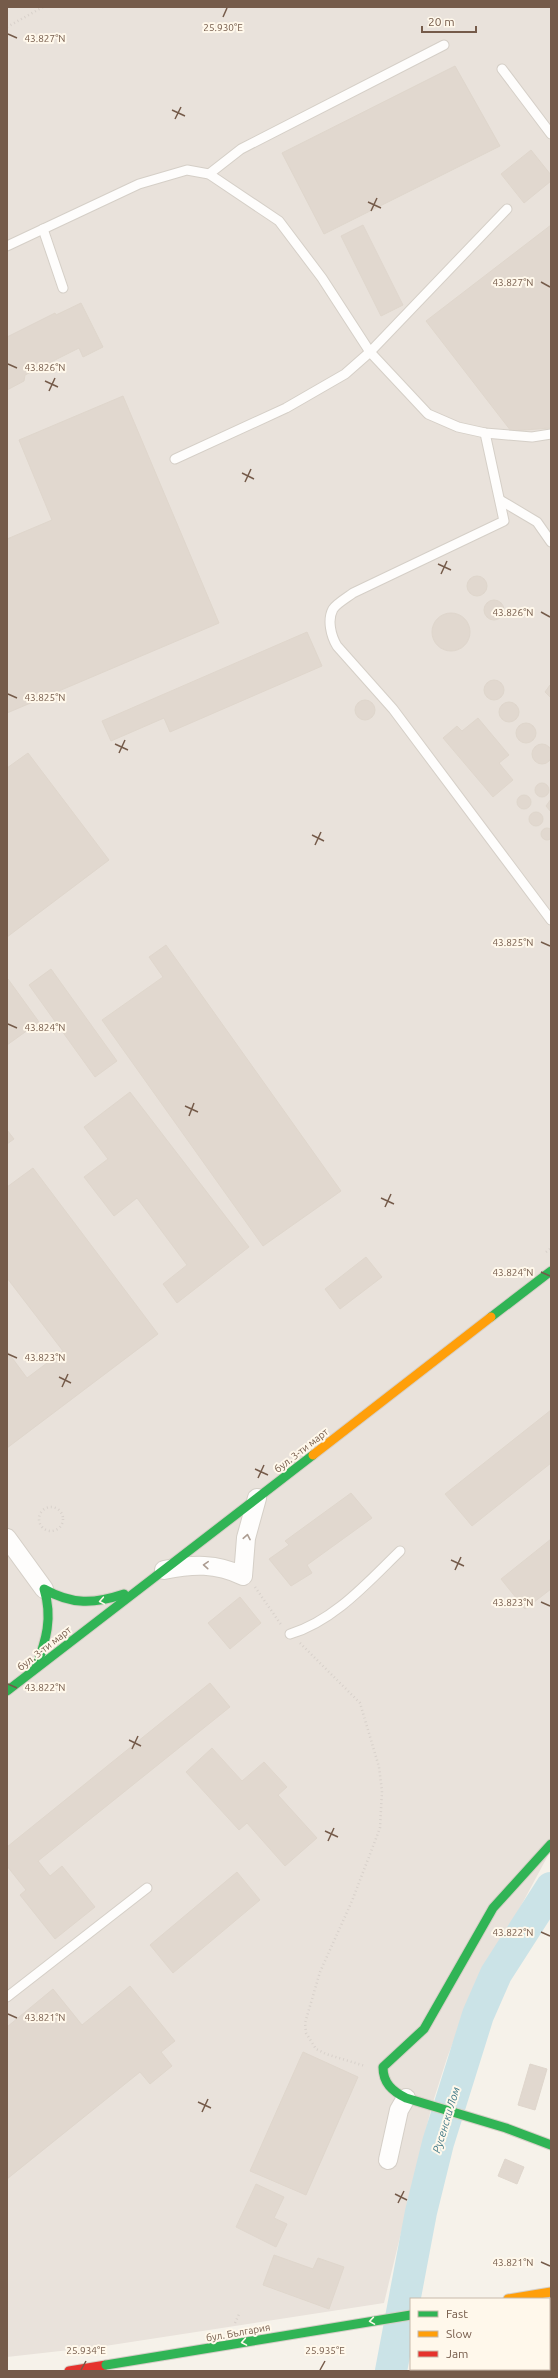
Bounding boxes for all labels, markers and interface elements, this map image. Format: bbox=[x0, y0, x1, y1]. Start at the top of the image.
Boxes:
scale bar bbox=[422, 8, 476, 34]
text: 20 m bbox=[428, 15, 455, 28]
text: 25.930°E bbox=[203, 22, 243, 33]
text: 43.827°N bbox=[24, 33, 66, 44]
text: 43.827°N bbox=[492, 277, 534, 288]
text: 43.826°N bbox=[24, 362, 66, 373]
text: 43.826°N bbox=[492, 607, 534, 618]
text: 43.825°N bbox=[24, 692, 66, 703]
text: 43.825°N bbox=[492, 937, 534, 948]
text: 43.824°N bbox=[24, 1022, 66, 1033]
text: 43.824°N bbox=[492, 1267, 534, 1278]
text: 43.823°N bbox=[24, 1352, 66, 1363]
street label: бул. 3-ти март bbox=[272, 1426, 331, 1475]
one-way arrow bbox=[242, 1534, 250, 1540]
one-way arrow bbox=[203, 1561, 209, 1570]
one-way arrow bbox=[98, 1596, 105, 1605]
text: 43.823°N bbox=[492, 1597, 534, 1608]
street label: бул. 3-ти март bbox=[15, 1624, 74, 1673]
text: 43.822°N bbox=[24, 1682, 66, 1693]
text: 43.822°N bbox=[492, 1927, 534, 1938]
text: 43.821°N bbox=[24, 2012, 66, 2023]
water label: Русенски Лом bbox=[430, 2086, 462, 2154]
text: 43.821°N bbox=[492, 2257, 534, 2268]
legend bbox=[410, 2298, 550, 2370]
text: Fast bbox=[446, 2307, 468, 2320]
one-way arrow bbox=[369, 2316, 376, 2325]
street label: бул. България bbox=[205, 2321, 271, 2344]
text: Slow bbox=[446, 2327, 472, 2340]
one-way arrow bbox=[241, 2337, 247, 2346]
text: 25.934°E bbox=[66, 2345, 106, 2356]
text: 25.935°E bbox=[305, 2345, 345, 2356]
text: Jam bbox=[446, 2347, 468, 2360]

